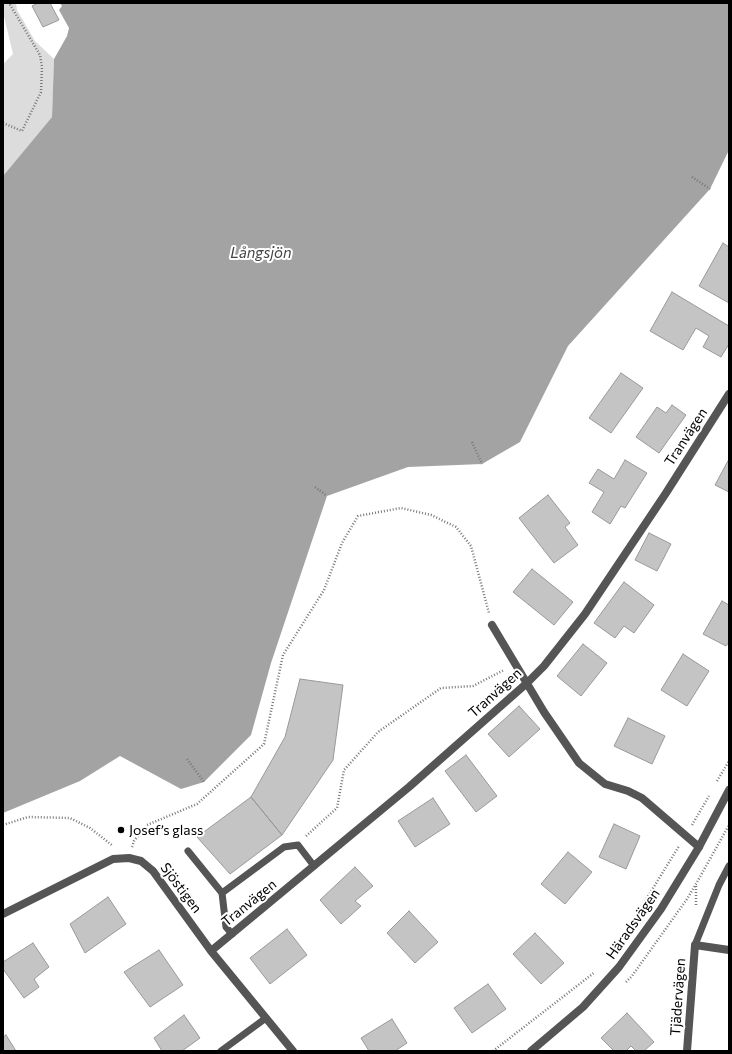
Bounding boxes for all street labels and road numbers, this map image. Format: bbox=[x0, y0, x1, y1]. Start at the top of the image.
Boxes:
street label: Tranvägen bbox=[661, 405, 711, 469]
street label: Tranvägen bbox=[465, 665, 525, 721]
street label: Sjöstigen bbox=[157, 860, 205, 916]
street label: Tranvägen bbox=[218, 876, 280, 930]
street label: Häradsvägen bbox=[603, 886, 663, 962]
street label: Tjädervägen bbox=[667, 957, 689, 1037]

